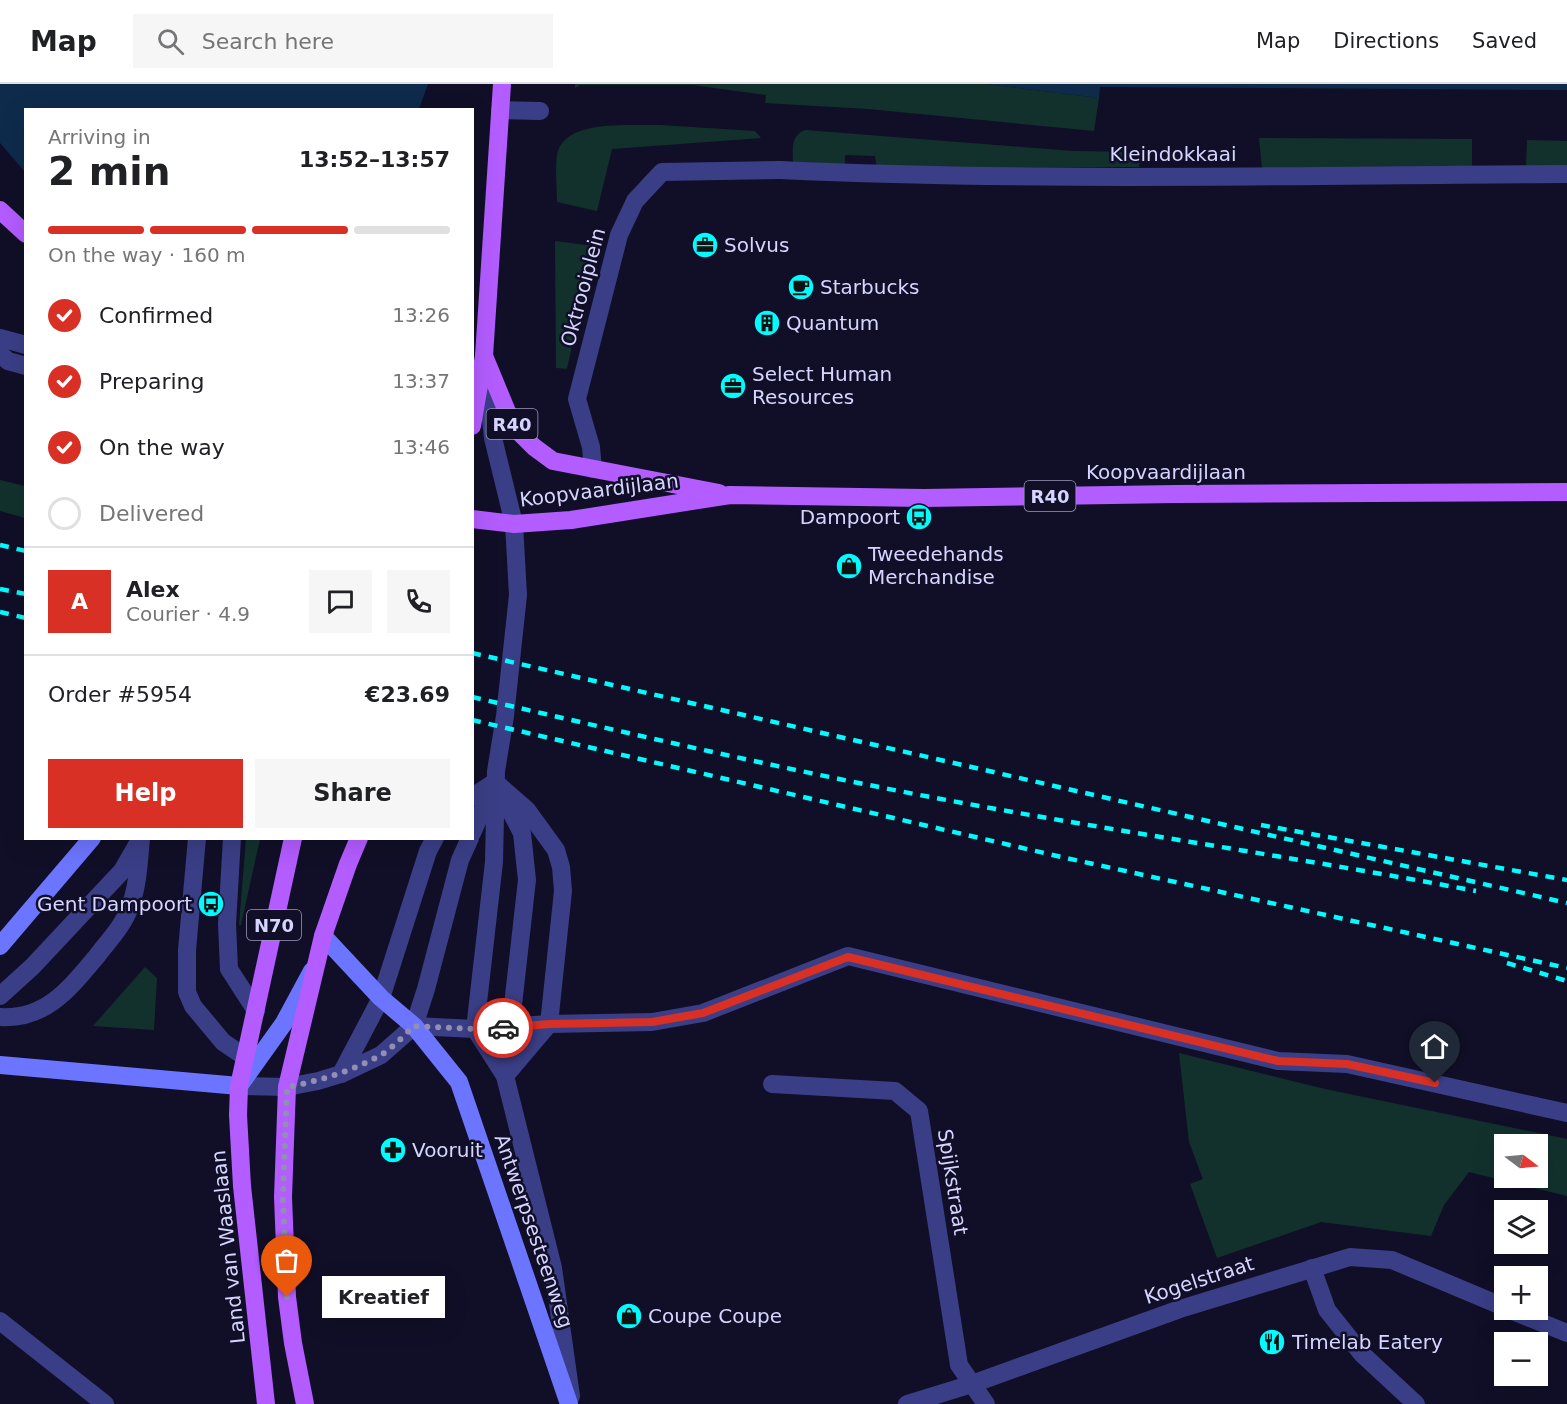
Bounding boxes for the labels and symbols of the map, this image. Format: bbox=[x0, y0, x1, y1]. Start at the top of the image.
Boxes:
street label: Kleindokkaai bbox=[1109, 142, 1237, 166]
street label: Oktrooiplein bbox=[556, 225, 610, 349]
office icon: Solvus bbox=[690, 230, 720, 260]
place label: Solvus bbox=[724, 233, 789, 257]
cafe icon: Starbucks bbox=[786, 272, 816, 302]
place label: Starbucks bbox=[820, 275, 919, 299]
building icon: Quantum bbox=[752, 308, 782, 338]
place label: Quantum bbox=[786, 311, 879, 335]
place label: Select Human Resources bbox=[752, 362, 892, 409]
office icon: Select Human Resources bbox=[718, 371, 748, 401]
road number: R40 bbox=[486, 409, 538, 439]
street label: Koopvaardijlaan bbox=[1086, 460, 1246, 484]
street label: Koopvaardijlaan bbox=[518, 468, 680, 512]
road number: R40 bbox=[1024, 481, 1076, 511]
bus stop icon: Dampoort bbox=[904, 502, 934, 532]
place label: Dampoort bbox=[800, 505, 900, 529]
place label: Tweedehands Merchandise bbox=[867, 542, 1004, 589]
shop icon: Tweedehands Merchandise bbox=[834, 551, 864, 581]
bus stop icon: Gent Dampoort bbox=[196, 889, 226, 919]
place label: Gent Dampoort bbox=[37, 892, 192, 916]
road number: N70 bbox=[247, 910, 301, 940]
courier bbox=[473, 998, 533, 1058]
pin bbox=[1409, 1021, 1460, 1083]
street label: Spijkstraat bbox=[933, 1127, 973, 1237]
street label: Antwerpsesteenweg bbox=[490, 1131, 578, 1331]
north arrow bbox=[1494, 1134, 1548, 1188]
pharmacy icon: Vooruit bbox=[378, 1135, 408, 1165]
place label: Vooruit bbox=[412, 1138, 483, 1162]
street label: Land van Waaslaan bbox=[206, 1149, 250, 1345]
pin bbox=[261, 1235, 312, 1297]
street label: Kogelstraat bbox=[1141, 1251, 1257, 1309]
callout: Kreatief bbox=[323, 1276, 446, 1318]
shop icon: Coupe Coupe bbox=[614, 1301, 644, 1331]
place label: Coupe Coupe bbox=[648, 1304, 782, 1328]
restaurant icon: Timelab Eatery bbox=[1257, 1327, 1287, 1357]
place label: Timelab Eatery bbox=[1291, 1330, 1443, 1354]

